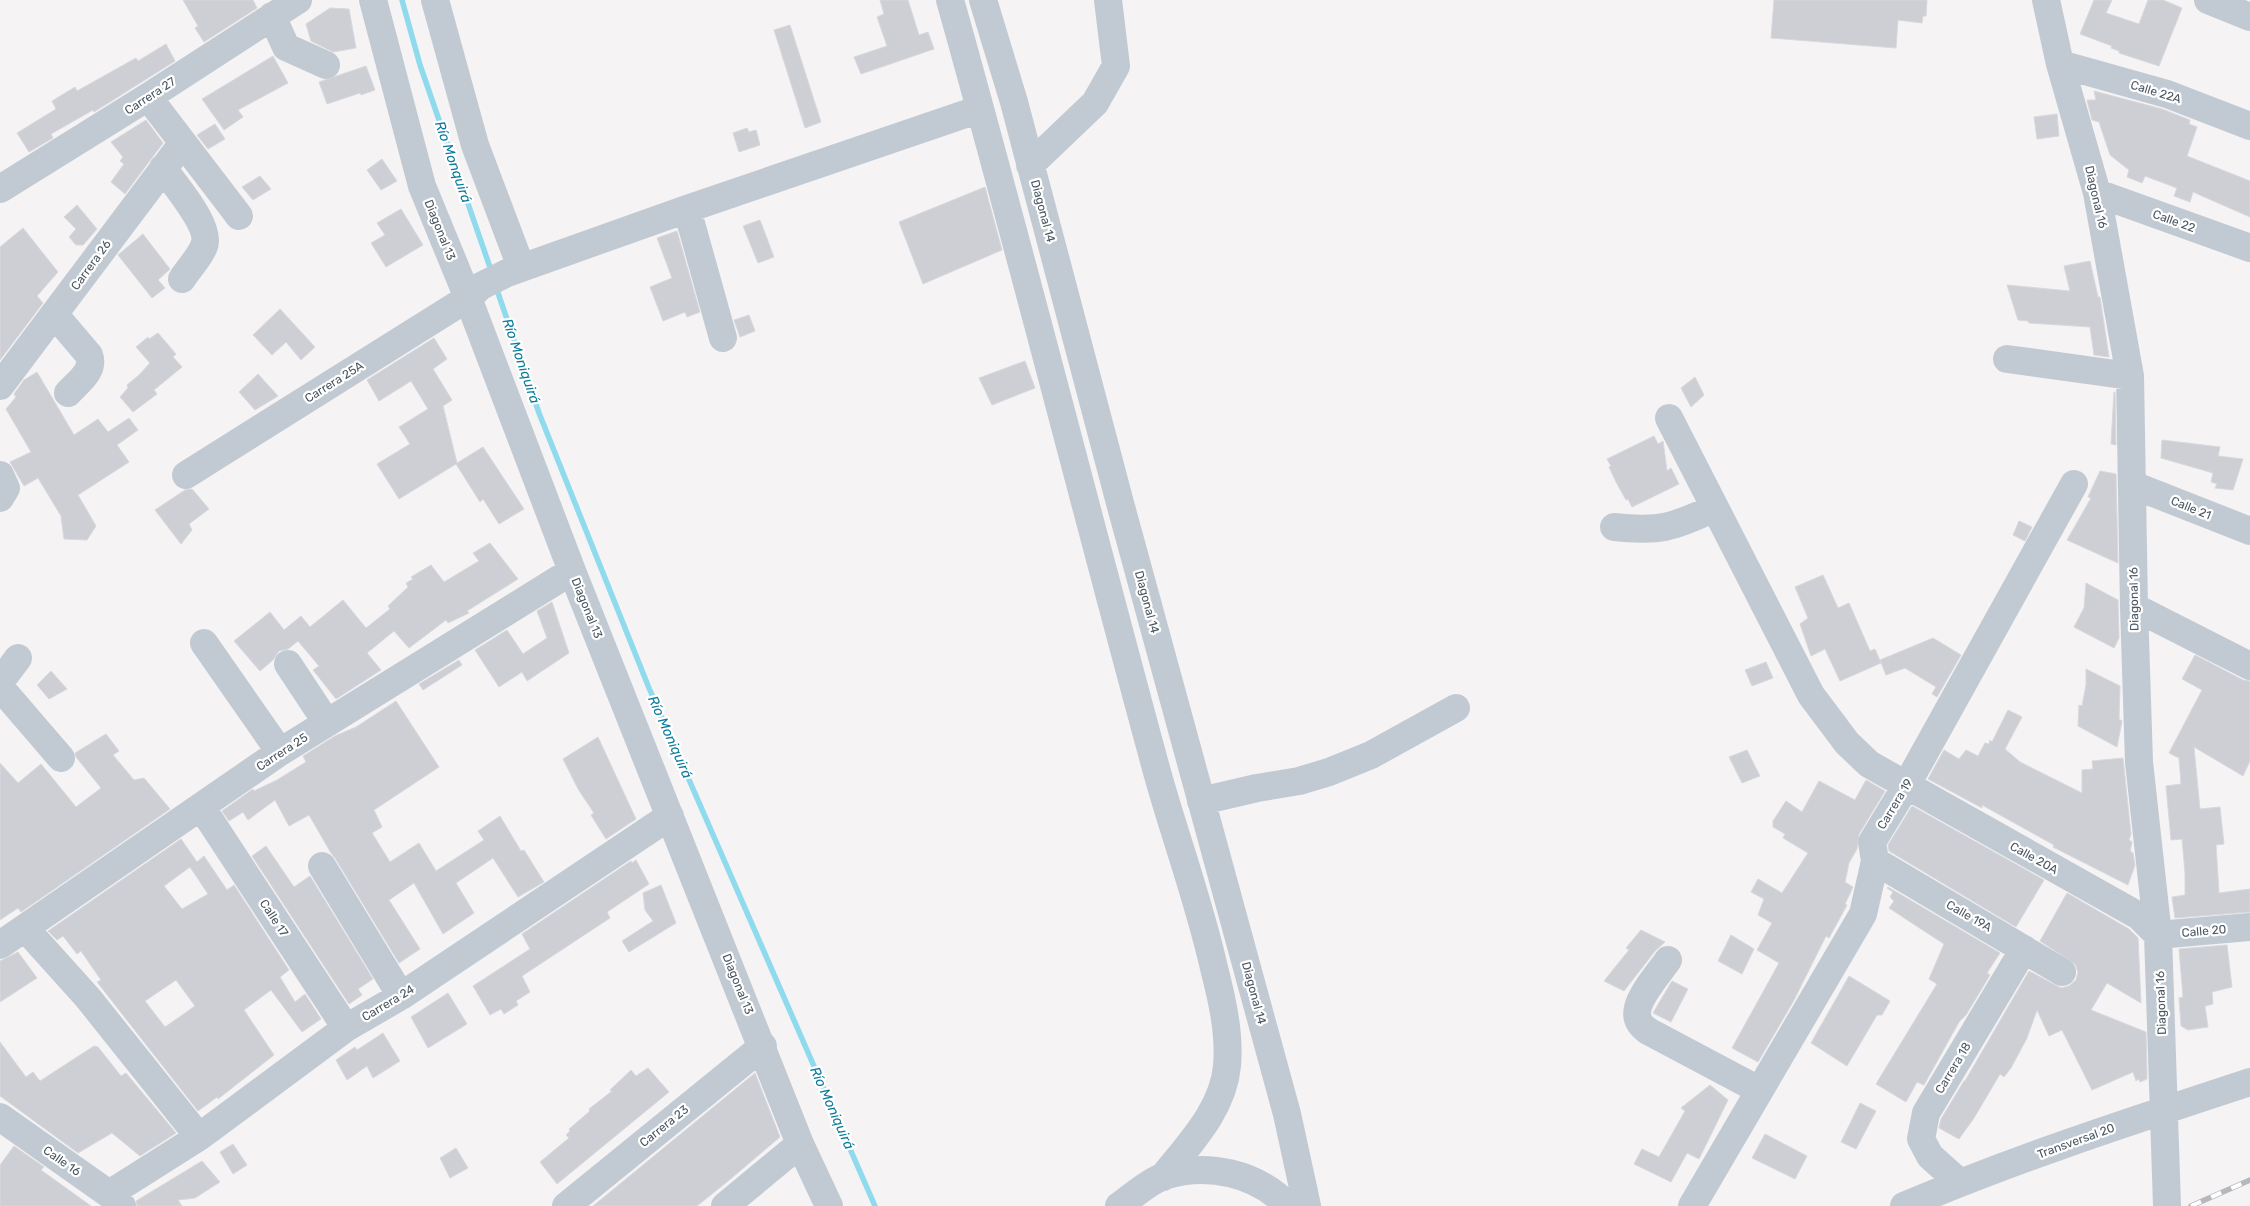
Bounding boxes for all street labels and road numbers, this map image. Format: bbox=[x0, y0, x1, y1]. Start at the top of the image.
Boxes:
street label: Carrera 27 bbox=[122, 74, 178, 118]
street label: Calle 22A bbox=[2129, 78, 2183, 106]
street label: Diagonal 16 bbox=[2082, 164, 2110, 230]
street label: Diagonal 14 bbox=[1028, 178, 1058, 244]
street label: Diagonal 13 bbox=[422, 198, 458, 262]
street label: Calle 22 bbox=[2151, 207, 2197, 235]
street label: Carrera 26 bbox=[68, 237, 114, 293]
street label: Carrera 25A bbox=[302, 358, 366, 406]
street label: Calle 21 bbox=[2169, 494, 2213, 522]
street label: Diagonal 16 bbox=[2126, 567, 2142, 631]
street label: Diagonal 14 bbox=[1132, 569, 1162, 635]
street label: Diagonal 13 bbox=[569, 576, 605, 640]
street label: Carrera 25 bbox=[254, 730, 310, 774]
street label: Carrera 19 bbox=[1874, 776, 1916, 832]
street label: Calle 20A bbox=[2008, 839, 2060, 877]
street label: Calle 17 bbox=[257, 897, 291, 939]
street label: Calle 19A bbox=[1944, 897, 1994, 935]
street label: Calle 20 bbox=[2181, 922, 2227, 940]
street label: Diagonal 13 bbox=[720, 952, 756, 1016]
street label: Diagonal 14 bbox=[1239, 960, 1269, 1026]
street label: Diagonal 16 bbox=[2153, 971, 2169, 1035]
street label: Carrera 24 bbox=[359, 982, 417, 1024]
street label: Carrera 18 bbox=[1932, 1040, 1974, 1096]
street label: Carrera 23 bbox=[637, 1102, 691, 1150]
street label: Transversal 20 bbox=[2035, 1121, 2117, 1161]
street label: Calle 16 bbox=[41, 1143, 83, 1179]

